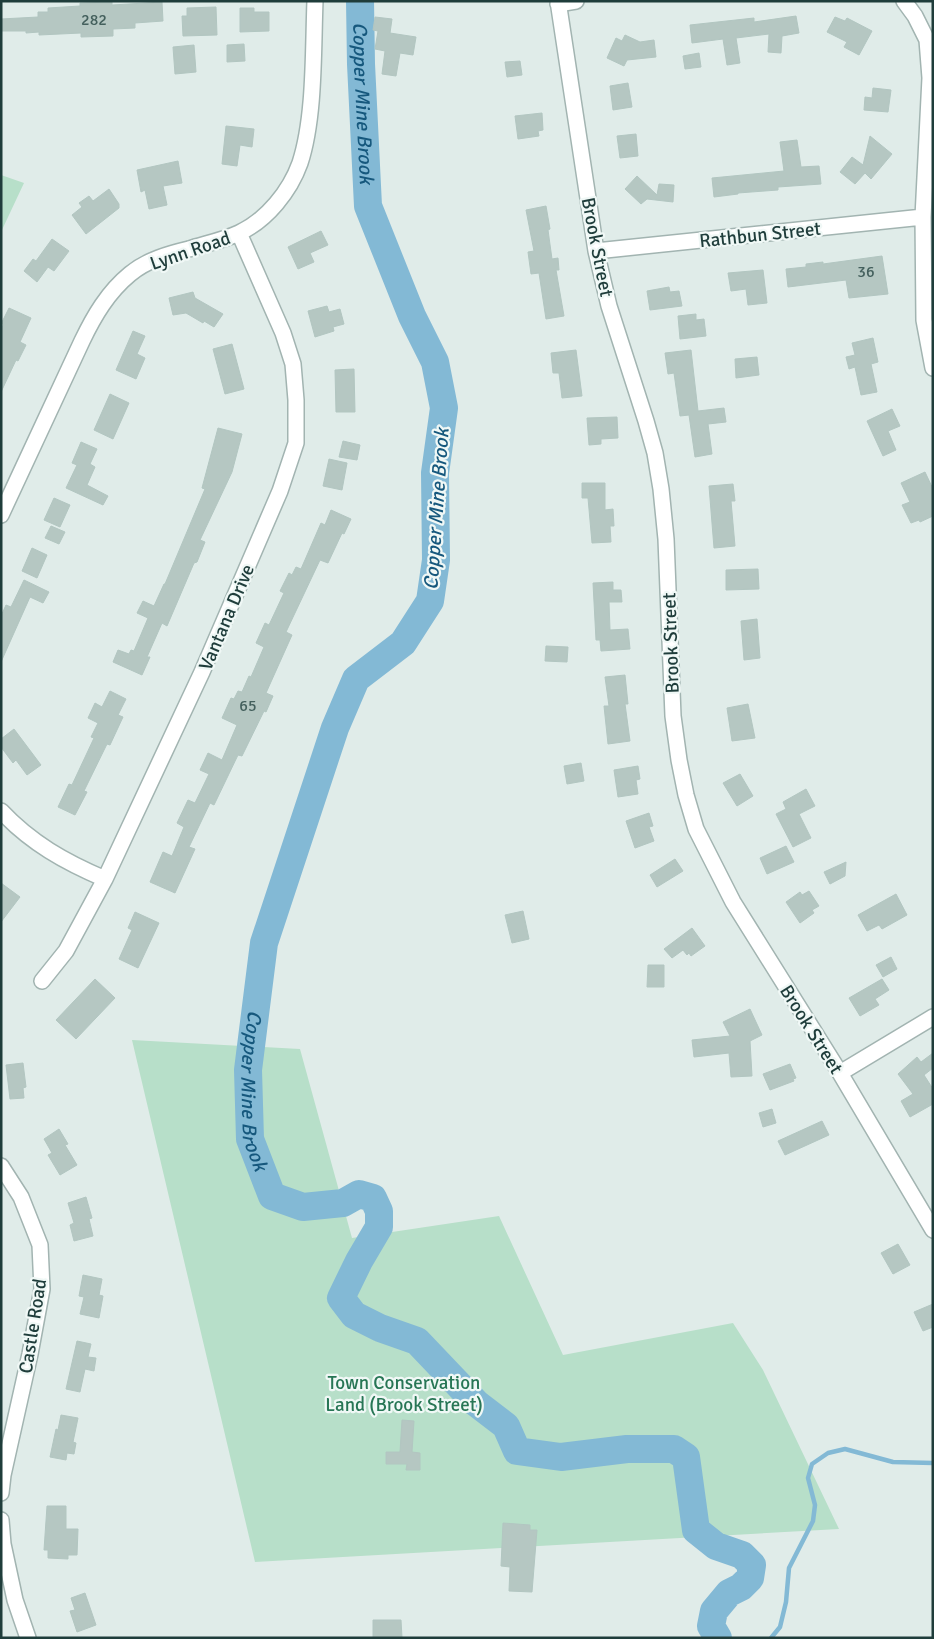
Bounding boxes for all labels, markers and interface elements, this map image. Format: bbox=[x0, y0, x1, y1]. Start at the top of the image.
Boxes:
house number: 282 bbox=[81, 10, 107, 30]
water label: Copper Mine Brook bbox=[347, 22, 379, 186]
street label: Brook Street bbox=[576, 195, 618, 299]
street label: Rathbun Street bbox=[698, 217, 822, 253]
street label: Lynn Road bbox=[147, 226, 234, 276]
house number: 36 bbox=[857, 262, 875, 282]
water label: Copper Mine Brook bbox=[418, 425, 455, 591]
street label: Vantana Drive bbox=[194, 561, 260, 674]
street label: Brook Street bbox=[657, 592, 685, 694]
house number: 65 bbox=[239, 696, 257, 716]
street label: Brook Street bbox=[774, 980, 848, 1079]
water label: Copper Mine Brook bbox=[235, 1009, 274, 1176]
street label: Castle Road bbox=[14, 1277, 52, 1375]
park label: Town Conservation Land (Brook Street) bbox=[325, 1371, 483, 1417]

